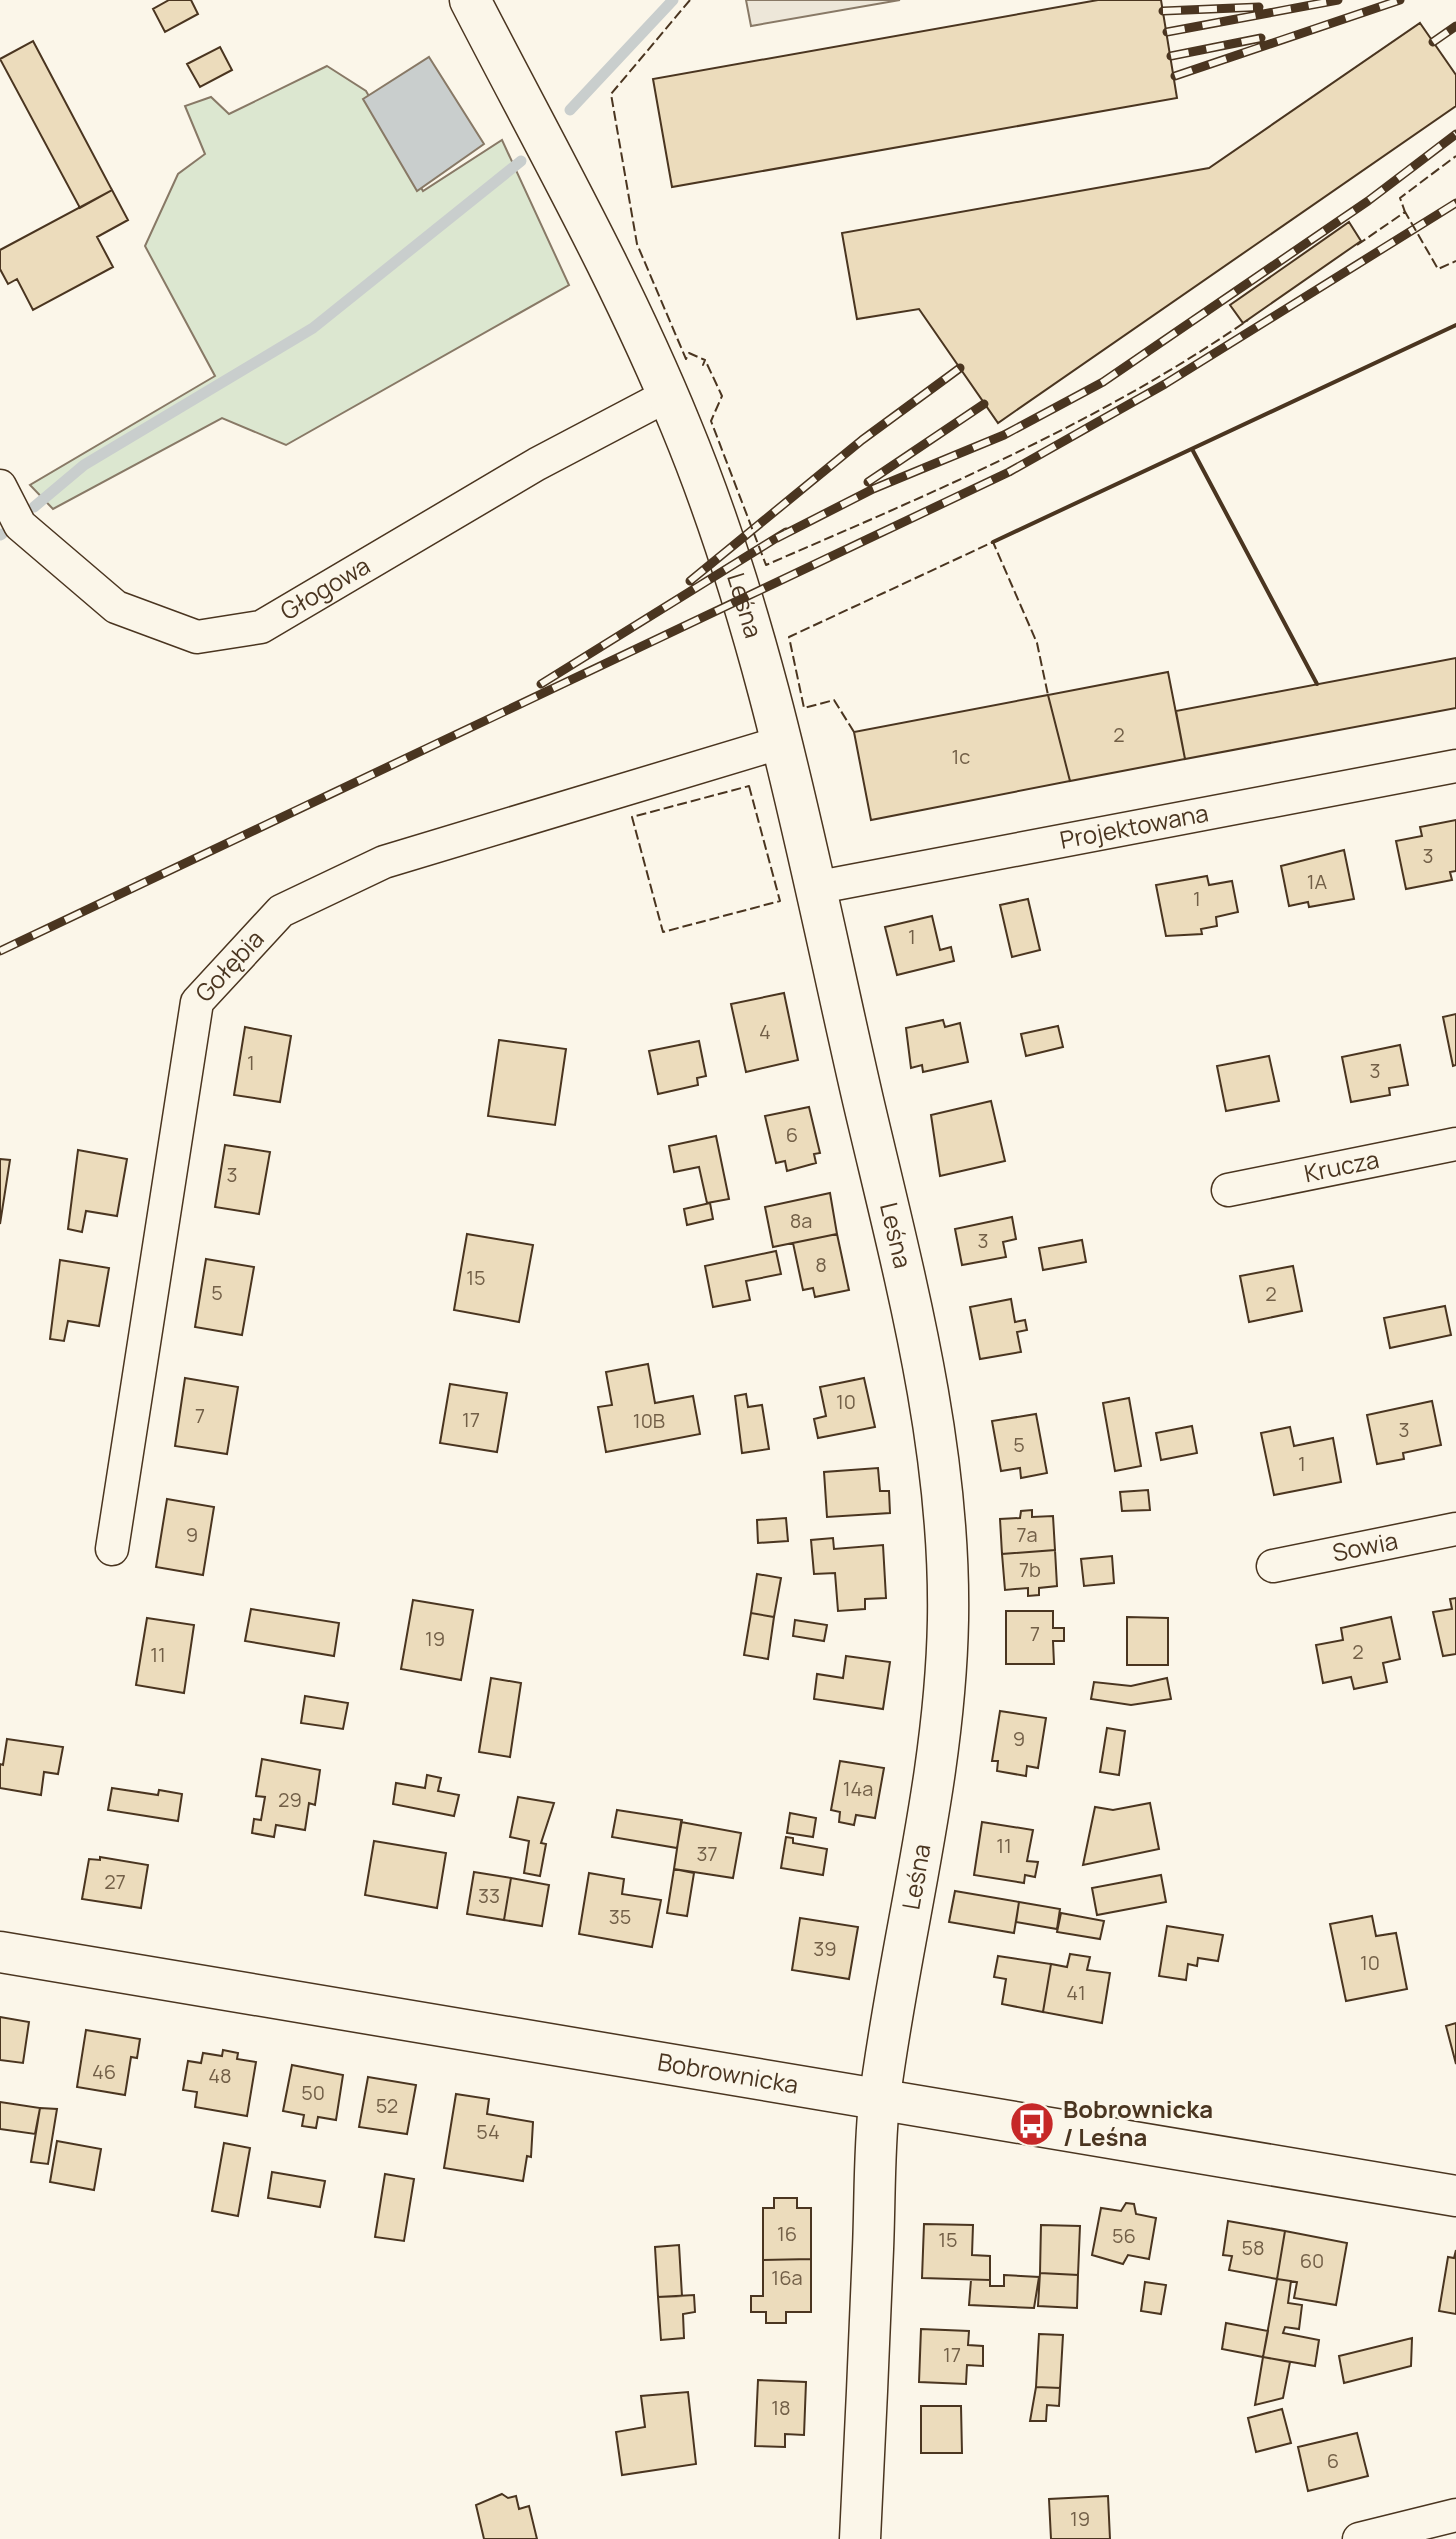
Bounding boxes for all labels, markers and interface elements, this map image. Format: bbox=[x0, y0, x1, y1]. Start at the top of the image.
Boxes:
street label: Głogowa bbox=[274, 548, 375, 627]
street label: Leśna bbox=[720, 568, 771, 642]
house number: 2 bbox=[1113, 721, 1125, 748]
house number: 1c bbox=[952, 743, 970, 770]
street label: Projektowana bbox=[1057, 795, 1211, 856]
house number: 3 bbox=[1422, 842, 1434, 869]
house number: 1A bbox=[1307, 868, 1328, 895]
house number: 1 bbox=[1193, 885, 1201, 912]
street label: Gołębia bbox=[187, 922, 270, 1009]
house number: 1 bbox=[908, 923, 916, 950]
house number: 4 bbox=[759, 1018, 771, 1045]
house number: 1 bbox=[247, 1049, 255, 1076]
house number: 3 bbox=[1369, 1057, 1381, 1084]
house number: 6 bbox=[786, 1121, 798, 1148]
street label: Krucza bbox=[1301, 1142, 1382, 1189]
house number: 3 bbox=[226, 1161, 238, 1188]
street label: Leśna bbox=[873, 1199, 920, 1271]
house number: 8a bbox=[790, 1207, 812, 1234]
house number: 3 bbox=[977, 1227, 989, 1254]
house number: 8 bbox=[815, 1251, 827, 1278]
house number: 15 bbox=[466, 1264, 486, 1291]
house number: 5 bbox=[211, 1279, 223, 1306]
house number: 2 bbox=[1265, 1280, 1277, 1307]
house number: 10 bbox=[836, 1388, 856, 1415]
house number: 7 bbox=[195, 1402, 205, 1429]
house number: 17 bbox=[462, 1406, 480, 1433]
house number: 10B bbox=[633, 1407, 665, 1434]
house number: 3 bbox=[1398, 1416, 1410, 1443]
house number: 5 bbox=[1013, 1431, 1025, 1458]
house number: 1 bbox=[1298, 1450, 1306, 1477]
house number: 9 bbox=[186, 1521, 198, 1548]
house number: 7a bbox=[1016, 1521, 1038, 1548]
street label: Sowia bbox=[1329, 1523, 1400, 1569]
house number: 7b bbox=[1019, 1556, 1041, 1583]
house number: 7 bbox=[1030, 1620, 1040, 1647]
house number: 19 bbox=[425, 1625, 445, 1652]
house number: 2 bbox=[1352, 1638, 1364, 1665]
house number: 11 bbox=[150, 1641, 166, 1668]
house number: 9 bbox=[1013, 1725, 1025, 1752]
house number: 14a bbox=[843, 1775, 873, 1802]
house number: 29 bbox=[278, 1786, 302, 1813]
house number: 11 bbox=[996, 1832, 1012, 1859]
house number: 37 bbox=[696, 1840, 718, 1867]
street label: Leśna bbox=[894, 1841, 938, 1912]
house number: 27 bbox=[104, 1868, 126, 1895]
house number: 33 bbox=[478, 1882, 500, 1909]
house number: 35 bbox=[609, 1903, 631, 1930]
house number: 39 bbox=[813, 1935, 837, 1962]
house number: 10 bbox=[1360, 1949, 1380, 1976]
house number: 41 bbox=[1066, 1979, 1086, 2006]
street label: Bobrownicka bbox=[655, 2044, 801, 2101]
house number: 46 bbox=[92, 2058, 116, 2085]
house number: 48 bbox=[208, 2062, 232, 2089]
house number: 50 bbox=[301, 2079, 325, 2106]
house number: 52 bbox=[376, 2092, 398, 2119]
place label: Bobrownicka / Leśna bbox=[1063, 2092, 1213, 2153]
bus stop icon: Bobrownicka / Leśna bbox=[1008, 2100, 1056, 2148]
house number: 54 bbox=[476, 2118, 500, 2145]
house number: 16 bbox=[777, 2220, 797, 2247]
house number: 56 bbox=[1112, 2222, 1136, 2249]
house number: 15 bbox=[938, 2226, 958, 2253]
house number: 58 bbox=[1241, 2234, 1265, 2261]
house number: 60 bbox=[1300, 2247, 1324, 2274]
house number: 16a bbox=[771, 2264, 803, 2291]
house number: 17 bbox=[943, 2341, 961, 2368]
house number: 18 bbox=[771, 2394, 791, 2421]
house number: 6 bbox=[1327, 2447, 1339, 2474]
house number: 19 bbox=[1070, 2505, 1090, 2532]

